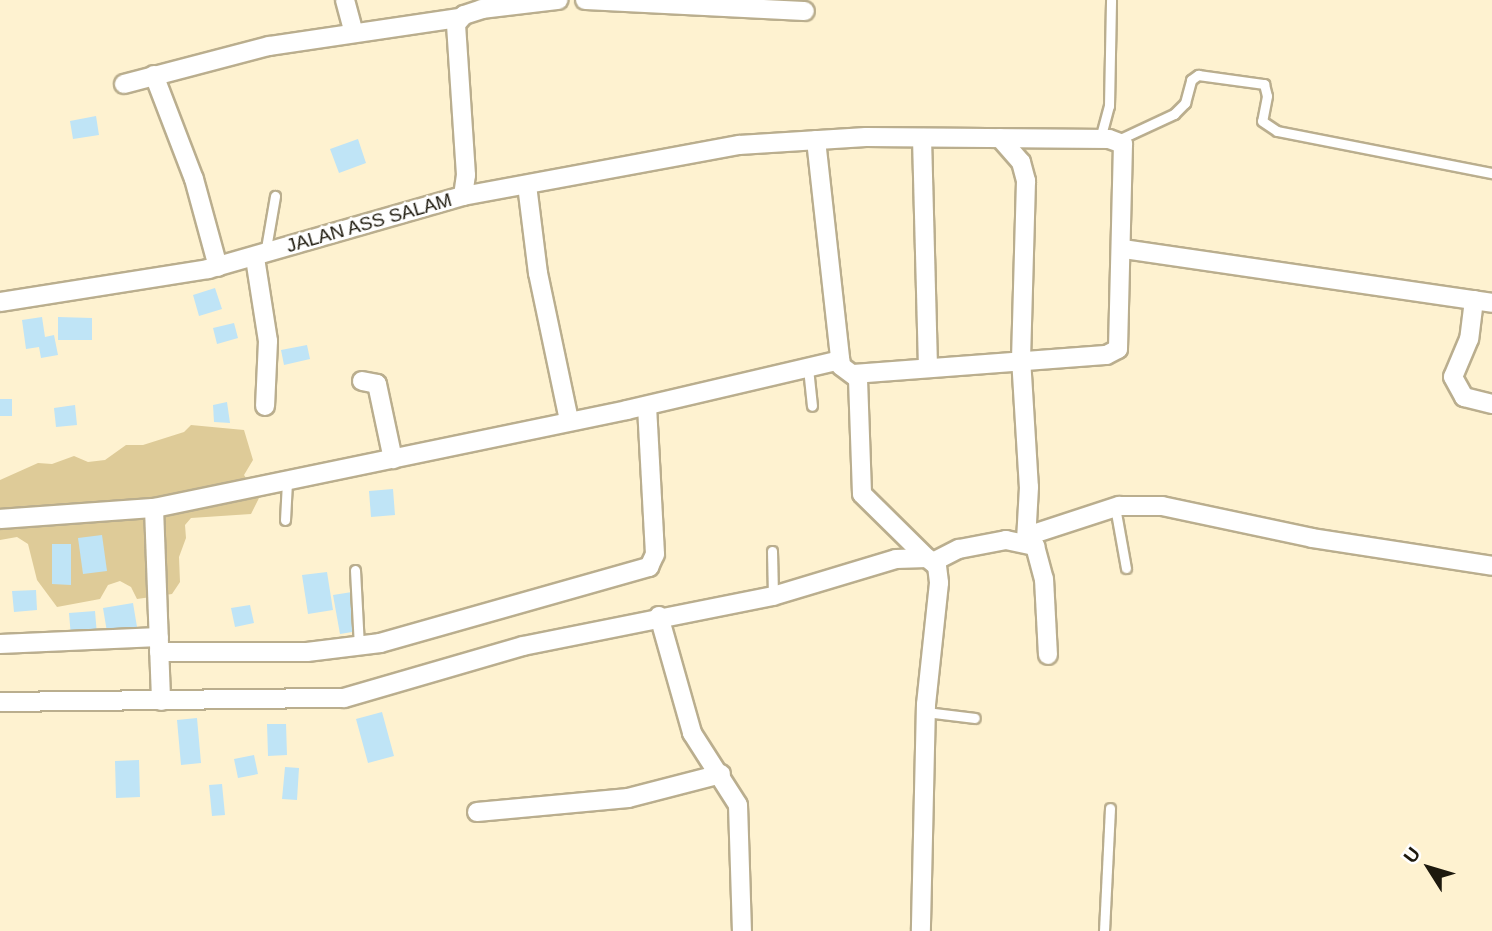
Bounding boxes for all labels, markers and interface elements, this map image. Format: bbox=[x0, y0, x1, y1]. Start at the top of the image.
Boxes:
street label: JALAN ASS SALAM bbox=[283, 188, 455, 258]
north arrow bbox=[1394, 833, 1464, 903]
text: U bbox=[1399, 843, 1424, 867]

